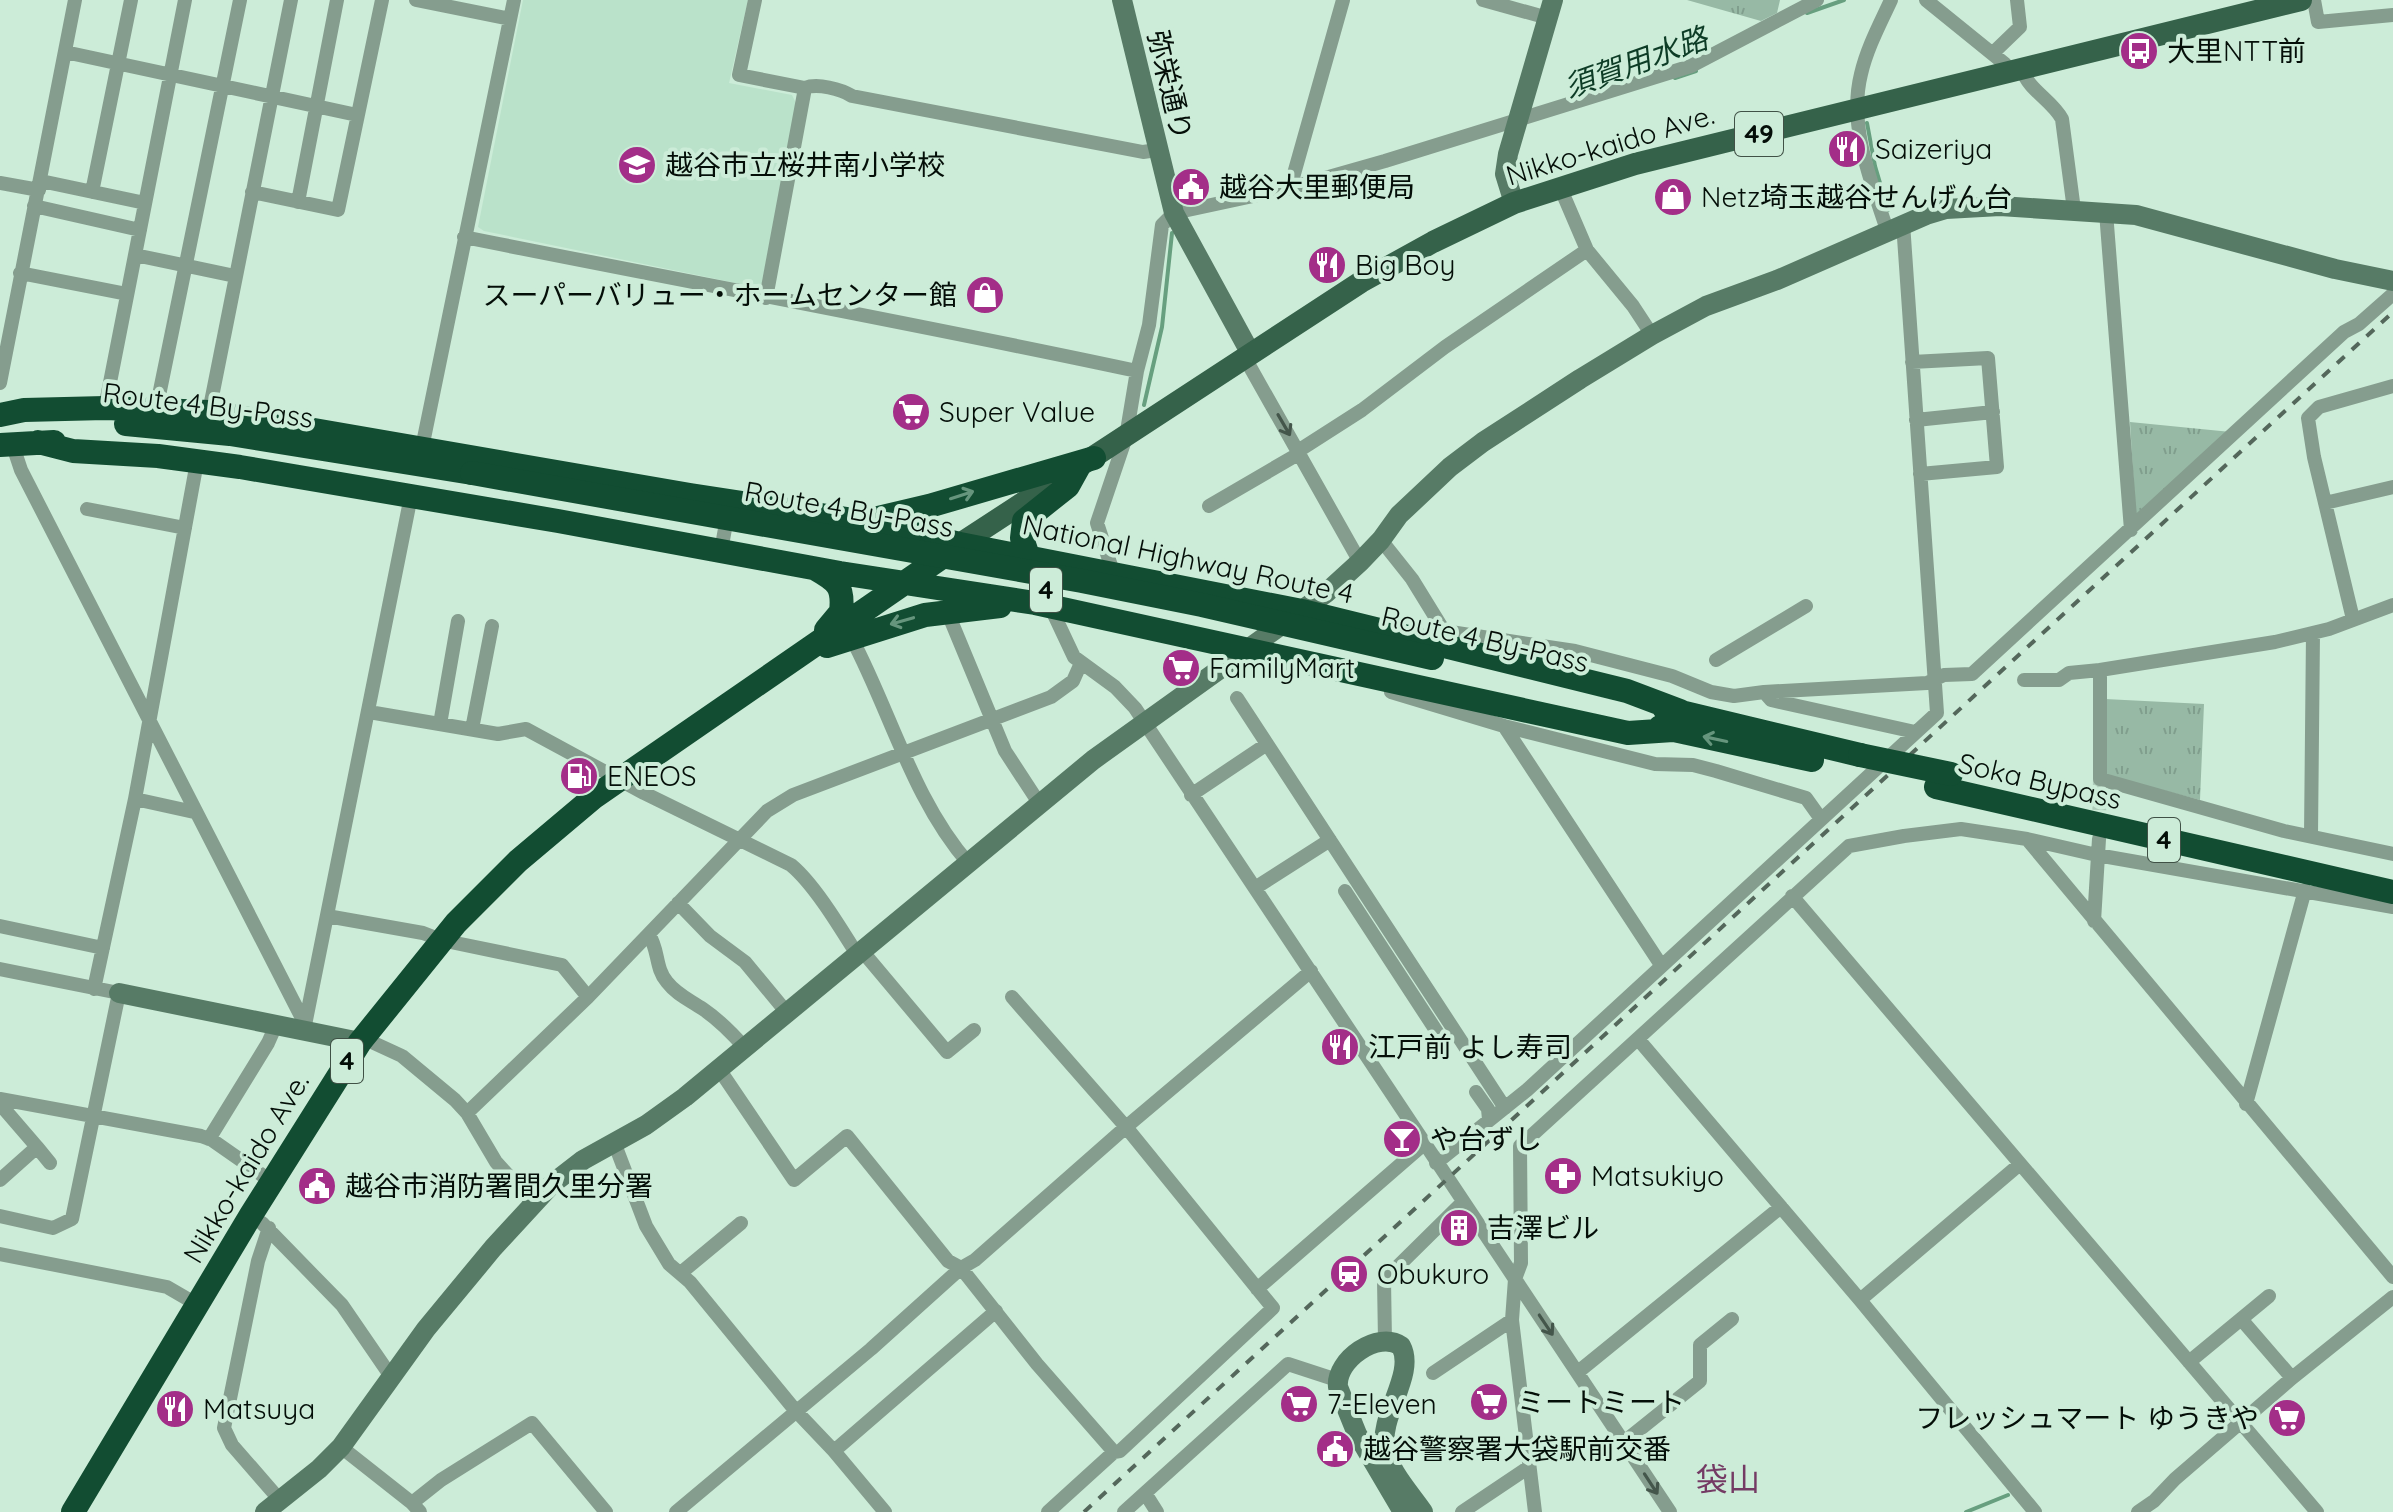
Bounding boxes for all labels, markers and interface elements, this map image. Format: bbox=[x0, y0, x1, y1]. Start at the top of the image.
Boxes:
water label: 須賀用水路 bbox=[1559, 18, 1715, 106]
street label: 弥栄通り bbox=[1141, 26, 1200, 143]
bus stop icon: 大里NTT前 bbox=[2118, 30, 2160, 72]
place label: 大里NTT前 bbox=[2167, 33, 2306, 68]
street label: Nikko-kaido Ave. bbox=[1502, 96, 1718, 193]
road number: 49 bbox=[1735, 112, 1783, 156]
restaurant icon: Saizeriya bbox=[1826, 128, 1868, 170]
place label: Saizeriya bbox=[1875, 131, 1992, 166]
school or university icon: 越谷市立桜井南小学校 bbox=[616, 144, 658, 186]
place label: 越谷市立桜井南小学校 bbox=[665, 147, 945, 182]
public building icon: 越谷大里郵便局 bbox=[1170, 166, 1212, 208]
place label: 越谷大里郵便局 bbox=[1219, 169, 1415, 204]
shop icon: Netz埼玉越谷せんげん台 bbox=[1652, 176, 1694, 218]
place label: Netz埼玉越谷せんげん台 bbox=[1701, 179, 2012, 214]
restaurant icon: Big Boy bbox=[1306, 244, 1348, 286]
place label: Big Boy bbox=[1355, 247, 1455, 282]
shop icon: スーパーバリュー・ホームセンター館 bbox=[964, 274, 1006, 316]
place label: スーパーバリュー・ホームセンター館 bbox=[482, 277, 957, 312]
street label: Route 4 By-Pass bbox=[101, 374, 315, 435]
supermarket icon: Super Value bbox=[890, 391, 932, 433]
place label: Super Value bbox=[939, 394, 1095, 429]
one-way arrow bbox=[1277, 413, 1292, 437]
street label: Route 4 By-Pass bbox=[742, 473, 956, 544]
one-way arrow bbox=[950, 487, 975, 502]
street label: National Highway Route 4 bbox=[1020, 508, 1356, 610]
road number: 4 bbox=[1030, 568, 1062, 612]
street label: Route 4 By-Pass bbox=[1378, 598, 1592, 679]
one-way arrow bbox=[890, 614, 916, 629]
supermarket icon: FamilyMart bbox=[1160, 647, 1202, 689]
place label: FamilyMart bbox=[1209, 650, 1355, 685]
one-way arrow bbox=[1702, 731, 1728, 746]
street label: Soka Bypass bbox=[1955, 745, 2125, 816]
fuel station icon: ENEOS bbox=[558, 755, 600, 797]
place label: ENEOS bbox=[607, 758, 696, 793]
road number: 4 bbox=[2148, 818, 2180, 862]
restaurant icon: 江戸前 よし寿司 bbox=[1319, 1026, 1361, 1068]
place label: 江戸前 よし寿司 bbox=[1368, 1029, 1572, 1064]
road number: 4 bbox=[331, 1039, 363, 1083]
street label: Nikko-kaido Ave. bbox=[175, 1066, 316, 1269]
bar icon: や台ずし bbox=[1381, 1118, 1423, 1160]
place label: や台ずし bbox=[1430, 1121, 1542, 1156]
pharmacy icon: Matsukiyo bbox=[1542, 1155, 1584, 1197]
place label: Matsukiyo bbox=[1591, 1158, 1724, 1193]
public building icon: 越谷市消防署間久里分署 bbox=[296, 1165, 338, 1207]
place label: 越谷市消防署間久里分署 bbox=[345, 1168, 653, 1203]
building icon: 吉澤ビル bbox=[1438, 1207, 1480, 1249]
place label: 吉澤ビル bbox=[1487, 1210, 1599, 1245]
station icon: Obukuro bbox=[1328, 1253, 1370, 1295]
place label: Obukuro bbox=[1377, 1256, 1489, 1291]
one-way arrow bbox=[1538, 1314, 1555, 1336]
supermarket icon: ミートミート bbox=[1468, 1381, 1510, 1423]
supermarket icon: 7-Eleven bbox=[1278, 1383, 1320, 1425]
place label: ミートミート bbox=[1517, 1384, 1685, 1419]
place label: 7-Eleven bbox=[1327, 1386, 1437, 1421]
restaurant icon: Matsuya bbox=[154, 1388, 196, 1430]
place label: Matsuya bbox=[203, 1391, 315, 1426]
supermarket icon: フレッシュマート ゆうきや bbox=[2266, 1397, 2308, 1439]
place label: フレッシュマート ゆうきや bbox=[1915, 1400, 2259, 1435]
public building icon: 越谷警察署大袋駅前交番 bbox=[1314, 1428, 1356, 1470]
place label: 越谷警察署大袋駅前交番 bbox=[1363, 1431, 1671, 1466]
district label: 袋山 bbox=[1696, 1459, 1760, 1499]
one-way arrow bbox=[1643, 1472, 1660, 1494]

